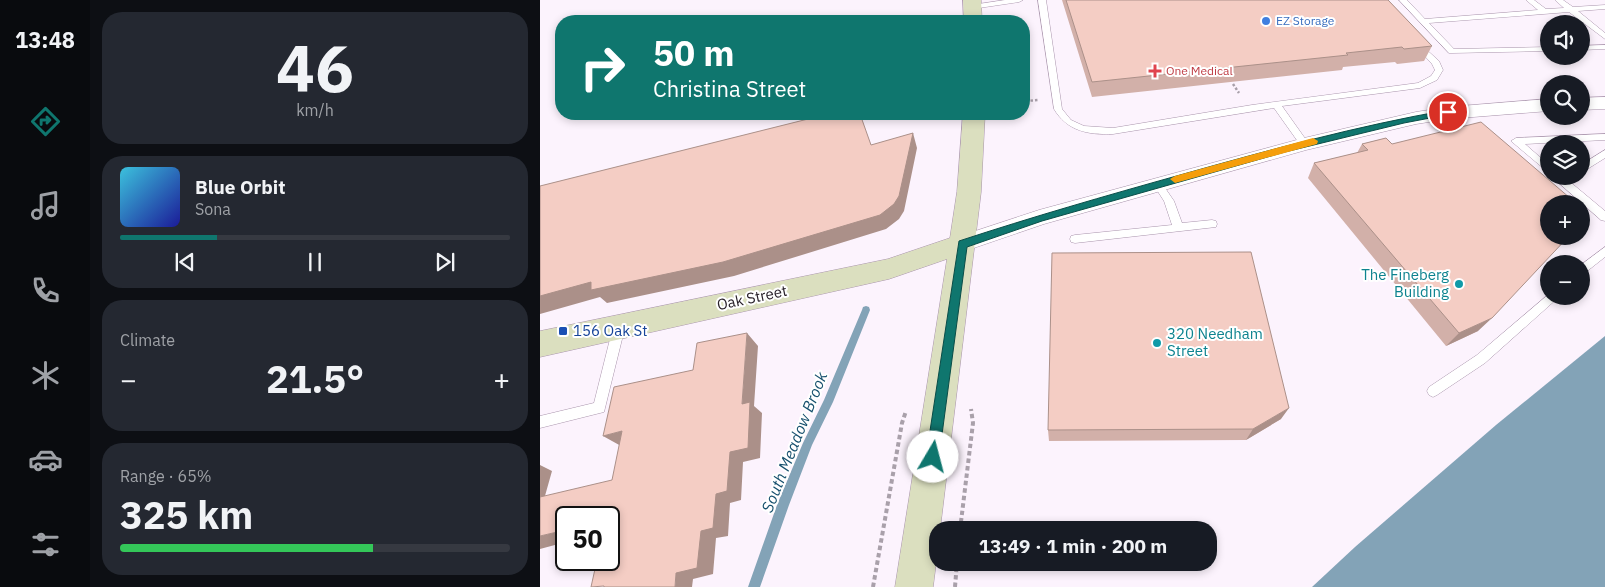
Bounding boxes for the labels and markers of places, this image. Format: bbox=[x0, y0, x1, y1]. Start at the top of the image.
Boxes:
place label: EZ Storage bbox=[1276, 13, 1335, 28]
marker: EZ Storage bbox=[1260, 15, 1272, 27]
place label: One Medical bbox=[1166, 63, 1233, 78]
marker: One Medical bbox=[1148, 64, 1162, 78]
pin bbox=[1427, 91, 1469, 133]
place label: The Fineberg Building bbox=[1361, 265, 1449, 301]
marker: The Fineberg Building bbox=[1453, 278, 1465, 290]
place label: 156 Oak St bbox=[573, 321, 648, 340]
place label: 320 Needham Street bbox=[1167, 324, 1263, 360]
marker: 156 Oak St bbox=[557, 325, 569, 337]
marker: 320 Needham Street bbox=[1151, 337, 1163, 349]

